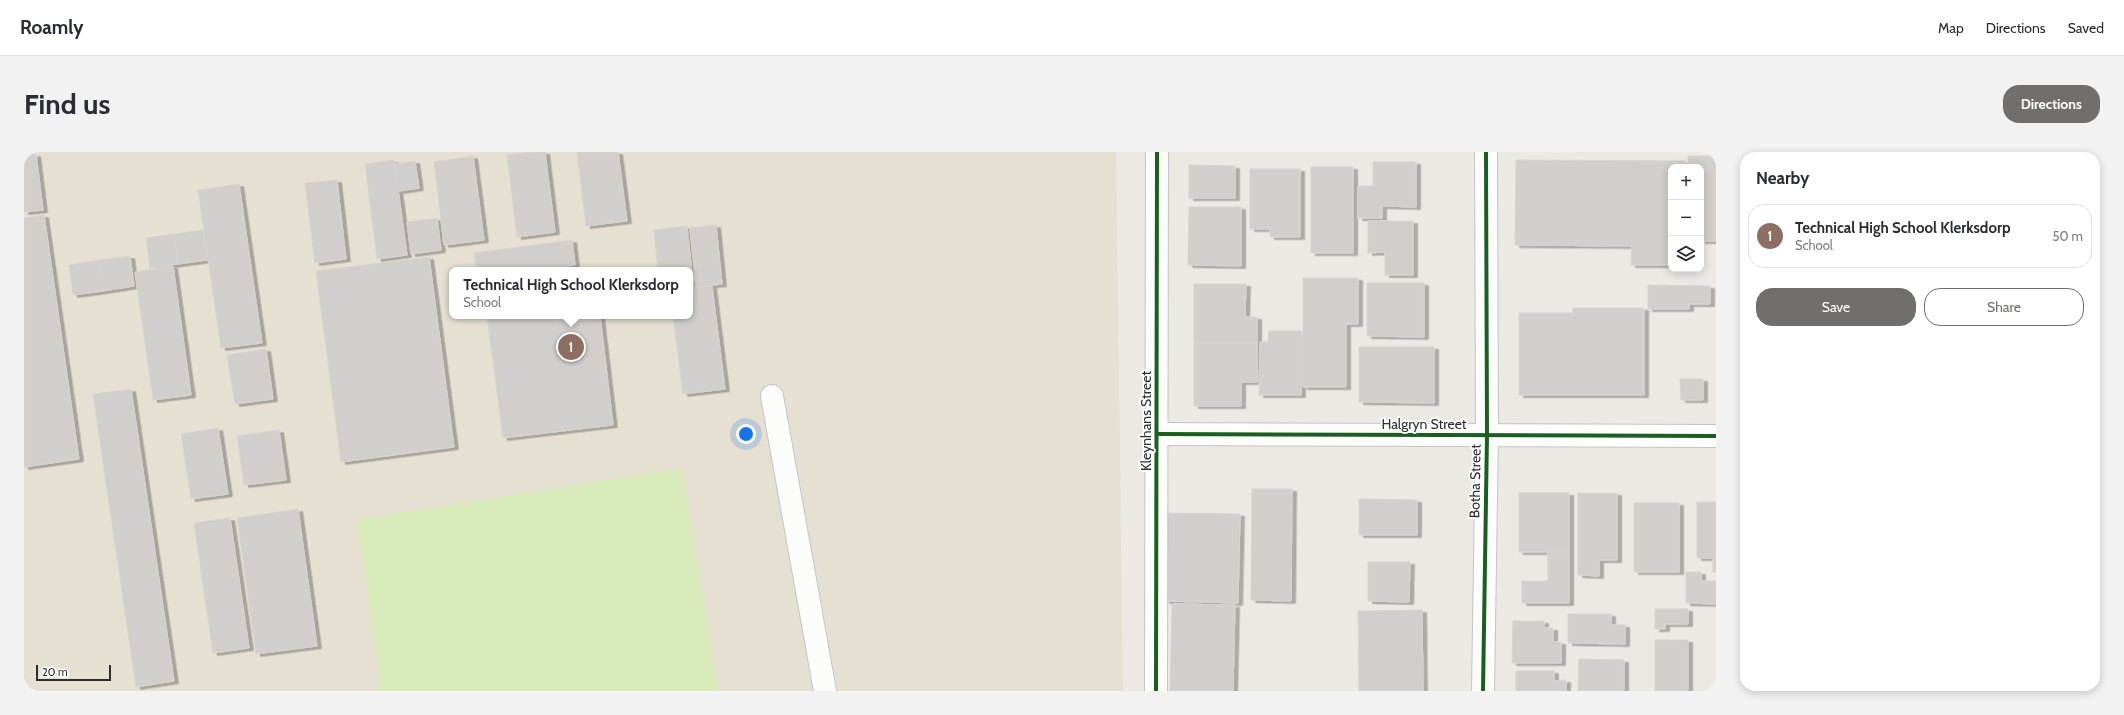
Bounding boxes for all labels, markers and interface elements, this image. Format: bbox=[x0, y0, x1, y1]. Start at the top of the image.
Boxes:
text: Roamly bbox=[20, 16, 83, 39]
text: Map bbox=[1938, 19, 1964, 37]
text: Directions bbox=[1986, 19, 2046, 37]
text: Saved bbox=[2068, 19, 2104, 37]
button: Directions bbox=[2003, 85, 2100, 123]
text: Find us bbox=[24, 87, 110, 121]
map controls bbox=[1668, 164, 1704, 272]
button: + bbox=[1668, 164, 1704, 200]
text: Nearby bbox=[1756, 168, 1809, 188]
button: − bbox=[1668, 200, 1704, 236]
text: Technical High School Klerksdorp bbox=[1795, 219, 2011, 237]
text: 1 bbox=[1768, 228, 1772, 244]
text: 50 m bbox=[2053, 228, 2083, 244]
button: layers bbox=[1668, 236, 1704, 272]
text: School bbox=[1795, 237, 1833, 253]
popup bbox=[449, 267, 693, 319]
text: Technical High School Klerksdorp bbox=[463, 276, 679, 294]
button: Save bbox=[1756, 288, 1916, 326]
button: Share bbox=[1924, 288, 2084, 326]
text: School bbox=[463, 294, 501, 310]
pin: 1 bbox=[558, 332, 584, 362]
street label: Kleynhans Street bbox=[1137, 371, 1155, 471]
street label: Halgryn Street bbox=[1381, 415, 1467, 433]
your location bbox=[736, 424, 756, 444]
street label: Botha Street bbox=[1465, 444, 1485, 518]
scale bar bbox=[36, 663, 111, 682]
text: 20 m bbox=[42, 665, 68, 679]

